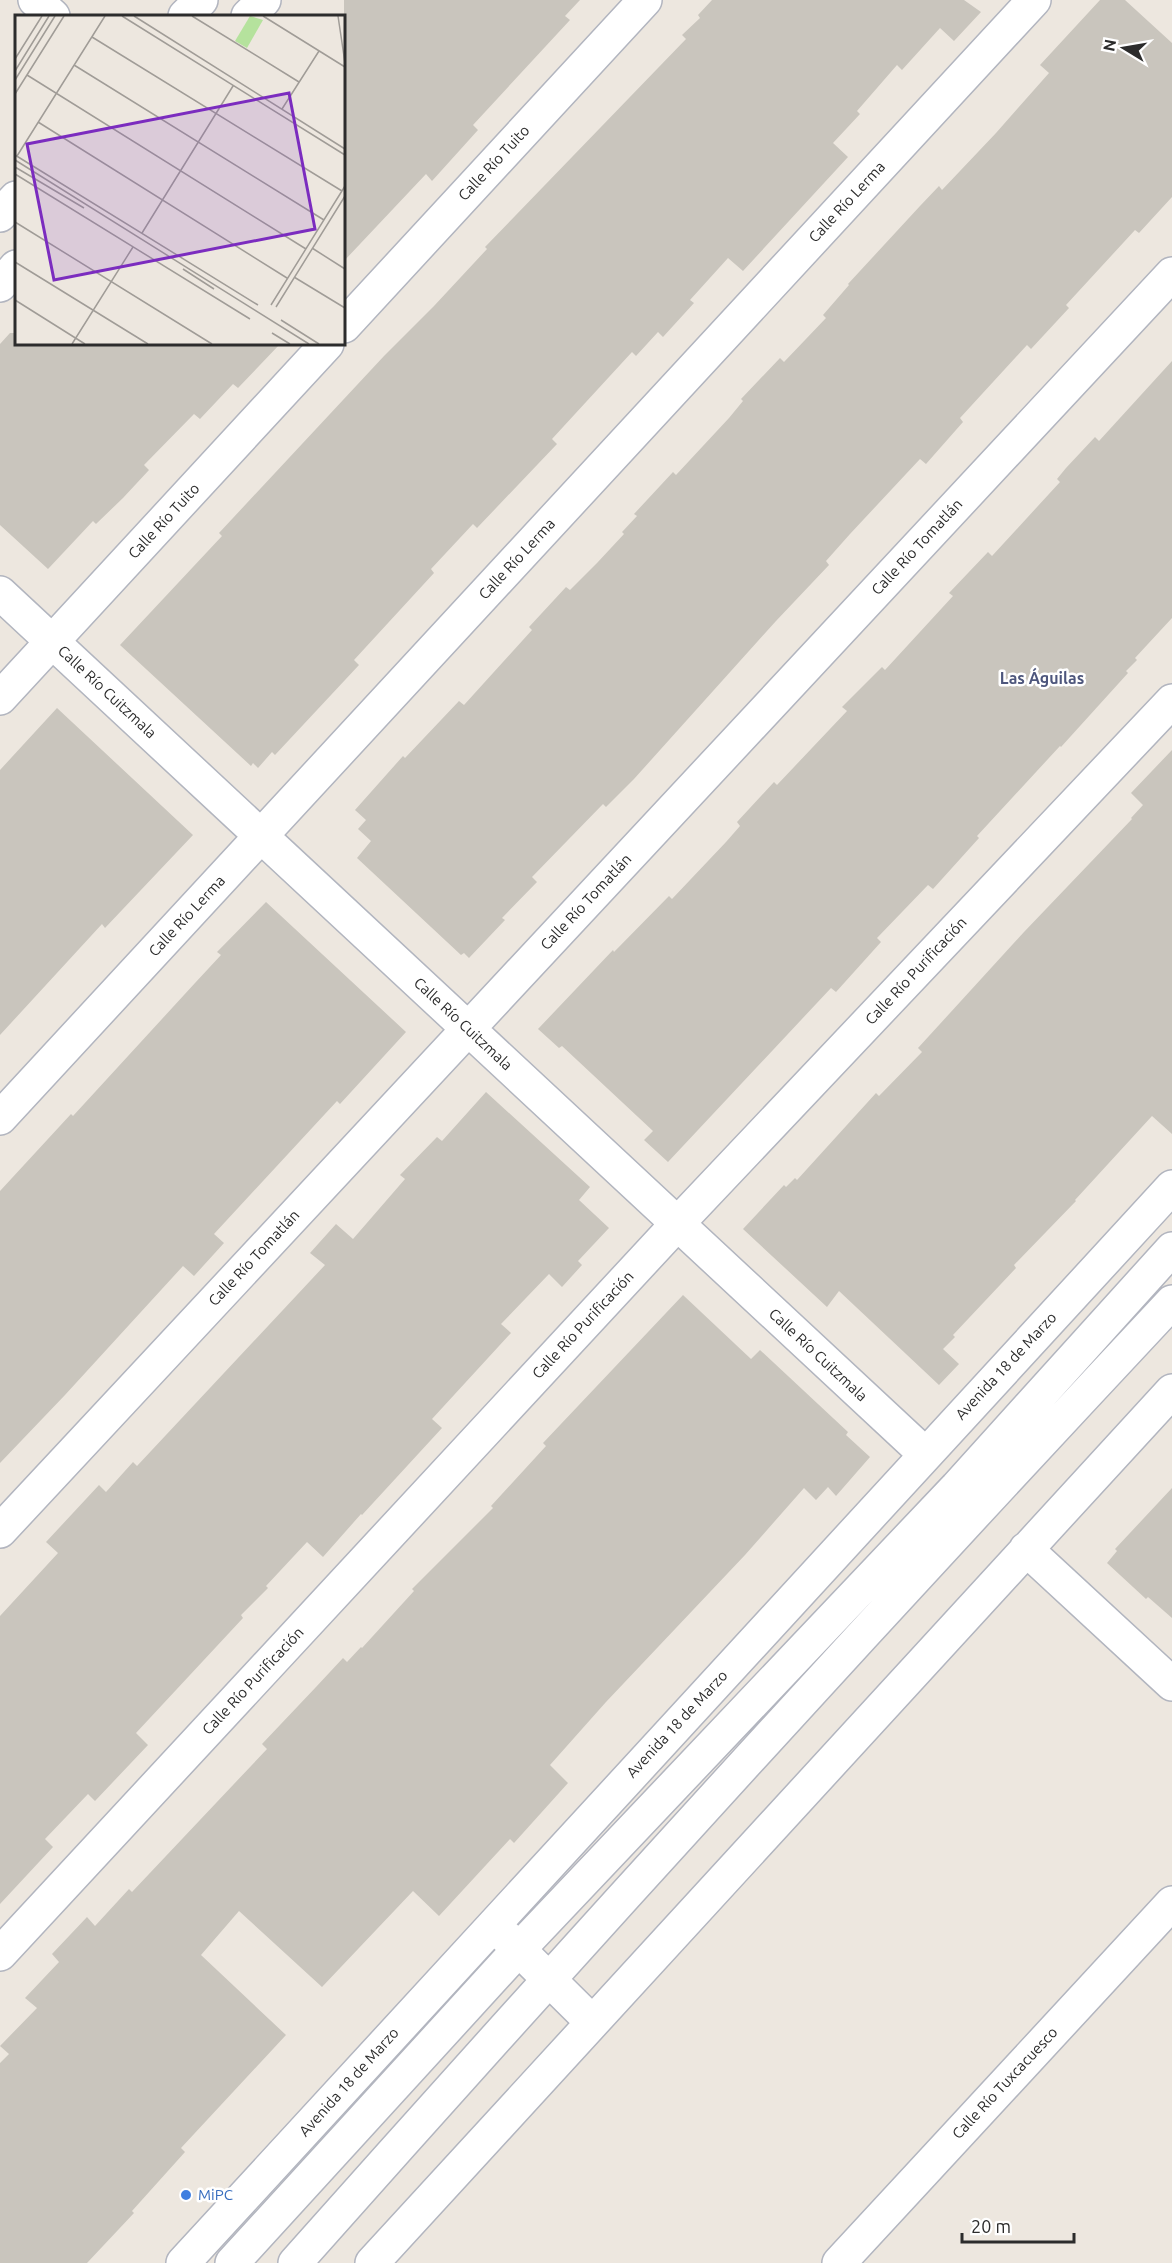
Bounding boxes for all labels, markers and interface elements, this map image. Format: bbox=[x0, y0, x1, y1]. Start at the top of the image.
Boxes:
inset map bbox=[15, 15, 345, 345]
north arrow bbox=[1094, 18, 1154, 78]
text: N bbox=[1099, 38, 1119, 53]
street label: Calle Río Tuito bbox=[455, 122, 533, 204]
street label: Calle Río Lerma bbox=[805, 158, 888, 245]
street label: Calle Río Tuito bbox=[125, 480, 203, 562]
street label: Calle Río Tomatlán bbox=[868, 495, 965, 598]
street label: Calle Río Lerma bbox=[475, 515, 558, 602]
street label: Calle Río Cuitzmala bbox=[55, 642, 160, 742]
district label: Las Águilas bbox=[1000, 667, 1084, 687]
street label: Calle Río Tomatlán bbox=[537, 850, 634, 953]
street label: Calle Río Lerma bbox=[145, 872, 228, 959]
street label: Calle Río Purificación bbox=[861, 913, 970, 1028]
street label: Calle Río Cuitzmala bbox=[411, 974, 516, 1074]
street label: Calle Río Tomatlán bbox=[205, 1206, 302, 1309]
street label: Calle Río Purificación bbox=[528, 1267, 637, 1382]
street label: Calle Río Cuitzmala bbox=[766, 1305, 871, 1405]
street label: Avenida 18 de Marzo bbox=[952, 1309, 1060, 1423]
street label: Calle Río Purificación bbox=[198, 1623, 307, 1738]
street label: Avenida 18 de Marzo bbox=[623, 1667, 731, 1781]
street label: Calle Río Tuxcacuesco bbox=[949, 2023, 1061, 2142]
street label: Avenida 18 de Marzo bbox=[295, 2024, 402, 2139]
place label: MiPC bbox=[198, 2186, 233, 2203]
marker: MiPC bbox=[179, 2188, 193, 2202]
scale bar bbox=[962, 2206, 1074, 2244]
text: 20 m bbox=[971, 2216, 1011, 2236]

